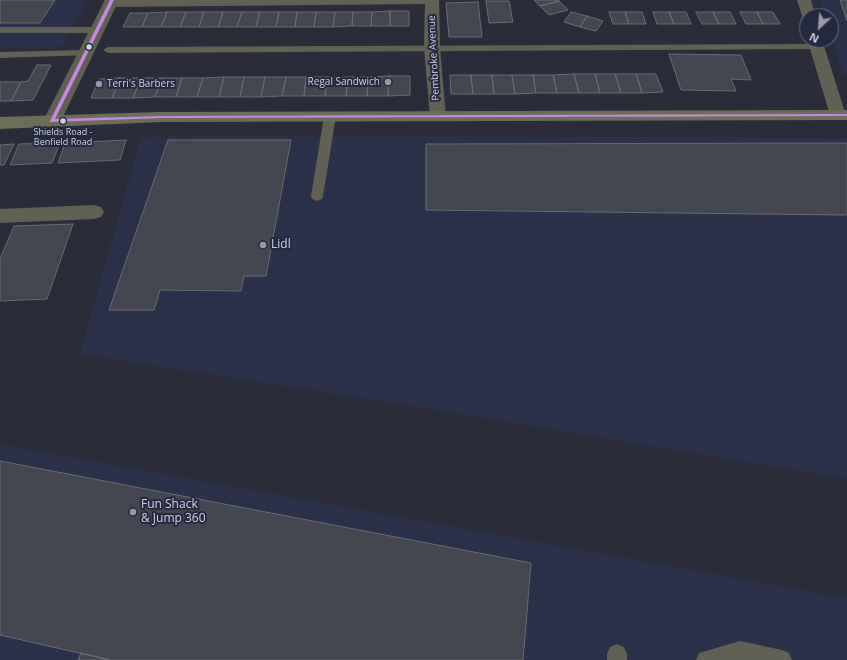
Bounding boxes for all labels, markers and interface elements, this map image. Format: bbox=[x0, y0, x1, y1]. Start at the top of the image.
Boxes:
north arrow bbox=[799, 8, 839, 48]
street label: Pembroke Avenue bbox=[426, 15, 442, 101]
text: N bbox=[807, 30, 821, 47]
unlabelled marker bbox=[84, 42, 94, 52]
place label: Regal Sandwich bbox=[308, 76, 380, 88]
marker: Regal Sandwich bbox=[383, 77, 393, 87]
place label: Terri's Barbers bbox=[107, 78, 175, 90]
marker: Terri's Barbers bbox=[94, 79, 104, 89]
marker: Shields Road - Benfield Road bbox=[58, 116, 68, 126]
place label: Shields Road - Benfield Road bbox=[34, 127, 92, 148]
place label: Lidl bbox=[271, 238, 291, 252]
marker: Lidl bbox=[258, 240, 268, 250]
place label: Fun Shack & Jump 360 bbox=[141, 498, 206, 526]
marker: Fun Shack & Jump 360 bbox=[128, 507, 138, 517]

